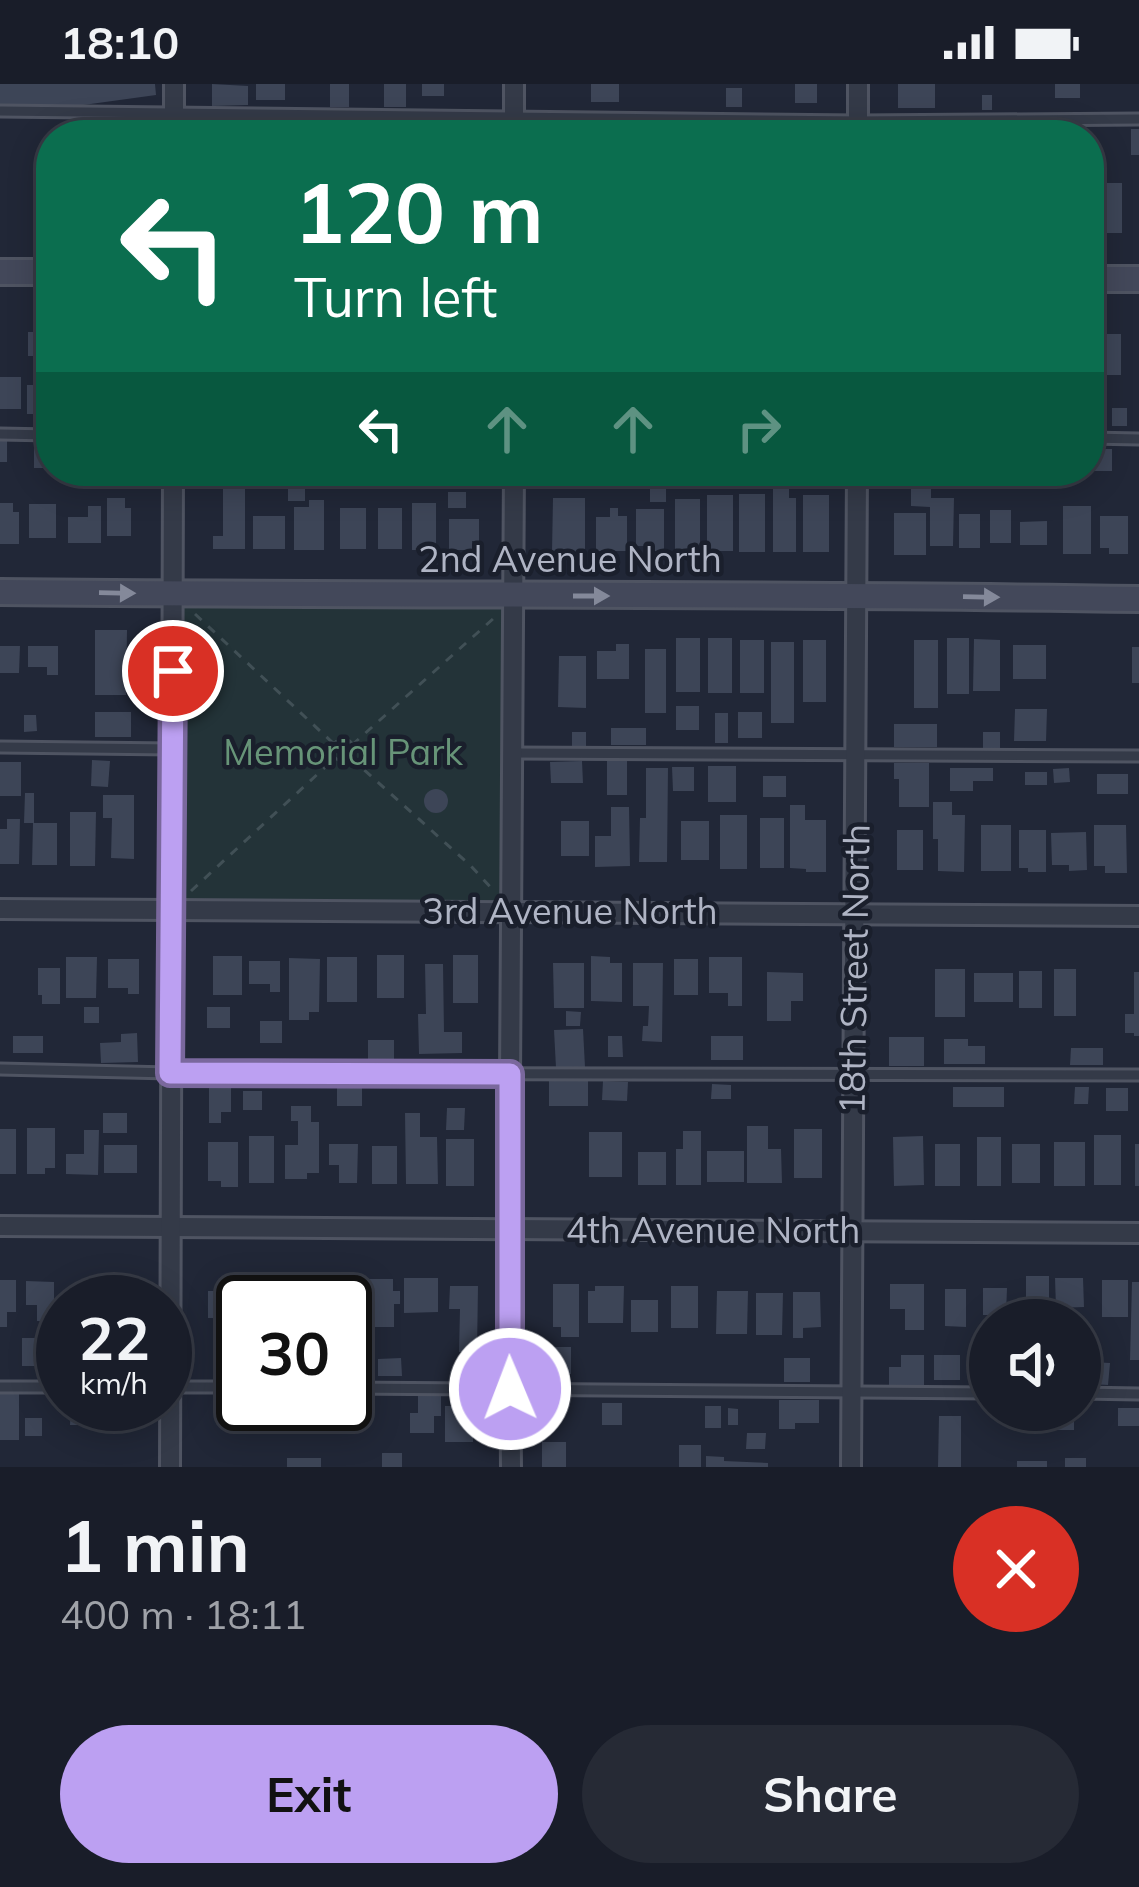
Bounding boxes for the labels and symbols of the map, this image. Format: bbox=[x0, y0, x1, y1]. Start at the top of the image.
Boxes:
street label: 2nd Avenue North bbox=[418, 536, 722, 581]
one-way arrow bbox=[99, 583, 137, 603]
one-way arrow bbox=[573, 586, 611, 606]
one-way arrow bbox=[963, 587, 1001, 607]
pin bbox=[122, 620, 224, 722]
park label: Memorial Park bbox=[223, 729, 463, 774]
street label: 18th Street North bbox=[828, 823, 879, 1115]
street label: 3rd Avenue North bbox=[422, 888, 718, 933]
street label: 4th Avenue North bbox=[566, 1207, 860, 1252]
speed limit sign: 30 bbox=[216, 1275, 372, 1431]
position arrow bbox=[447, 1326, 573, 1452]

